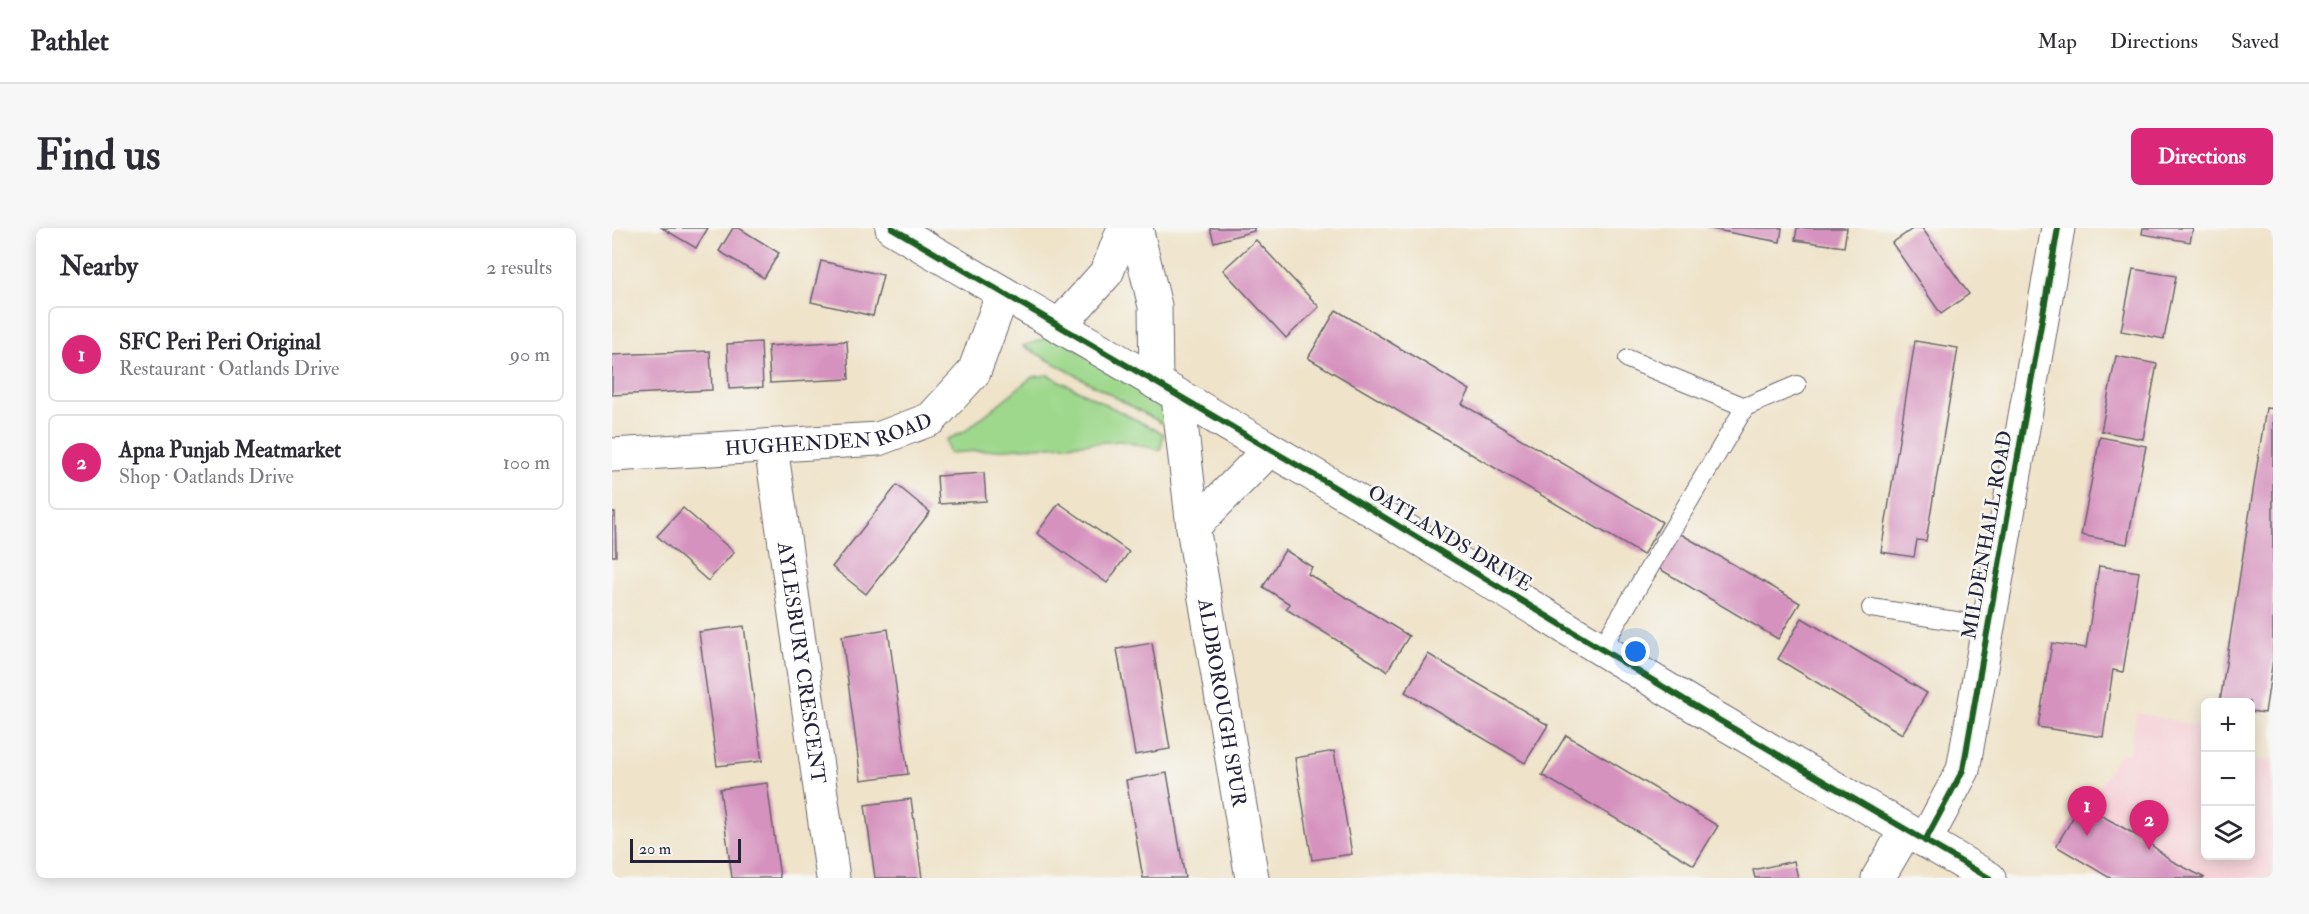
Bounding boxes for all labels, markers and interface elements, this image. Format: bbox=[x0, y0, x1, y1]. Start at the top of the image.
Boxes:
text: Pathlet bbox=[30, 24, 109, 59]
text: Map bbox=[2037, 28, 2077, 55]
text: Directions bbox=[2110, 28, 2198, 55]
text: Saved bbox=[2231, 28, 2279, 55]
button: Directions bbox=[2131, 128, 2273, 185]
text: Find us bbox=[36, 130, 160, 182]
text: Nearby bbox=[60, 251, 138, 283]
text: 2 results bbox=[486, 255, 552, 280]
text: SFC Peri Peri Original bbox=[119, 328, 321, 356]
text: 1 bbox=[78, 342, 85, 367]
text: 90 m bbox=[510, 342, 550, 367]
text: Restaurant · Oatlands Drive bbox=[119, 356, 339, 381]
street label: HUGHENDEN ROAD bbox=[724, 407, 935, 461]
street label: MILDENHALL ROAD bbox=[1956, 429, 2018, 641]
text: Apna Punjab Meatmarket bbox=[119, 436, 341, 464]
text: 2 bbox=[76, 450, 87, 475]
text: 100 m bbox=[503, 450, 550, 475]
text: Shop · Oatlands Drive bbox=[119, 464, 294, 489]
street label: OATLANDS DRIVE bbox=[1363, 479, 1537, 597]
street label: AYLESBURY CRESCENT bbox=[772, 539, 832, 785]
street label: ALDBOROUGH SPUR bbox=[1193, 596, 1252, 809]
your location bbox=[1621, 637, 1650, 666]
map controls bbox=[2201, 698, 2255, 860]
button: + bbox=[2201, 698, 2255, 752]
button: − bbox=[2201, 752, 2255, 806]
pin: 1 bbox=[2068, 786, 2106, 836]
pin: 2 bbox=[2130, 800, 2168, 850]
button: layers bbox=[2201, 806, 2255, 860]
scale bar bbox=[630, 836, 741, 864]
text: 20 m bbox=[639, 839, 671, 859]

